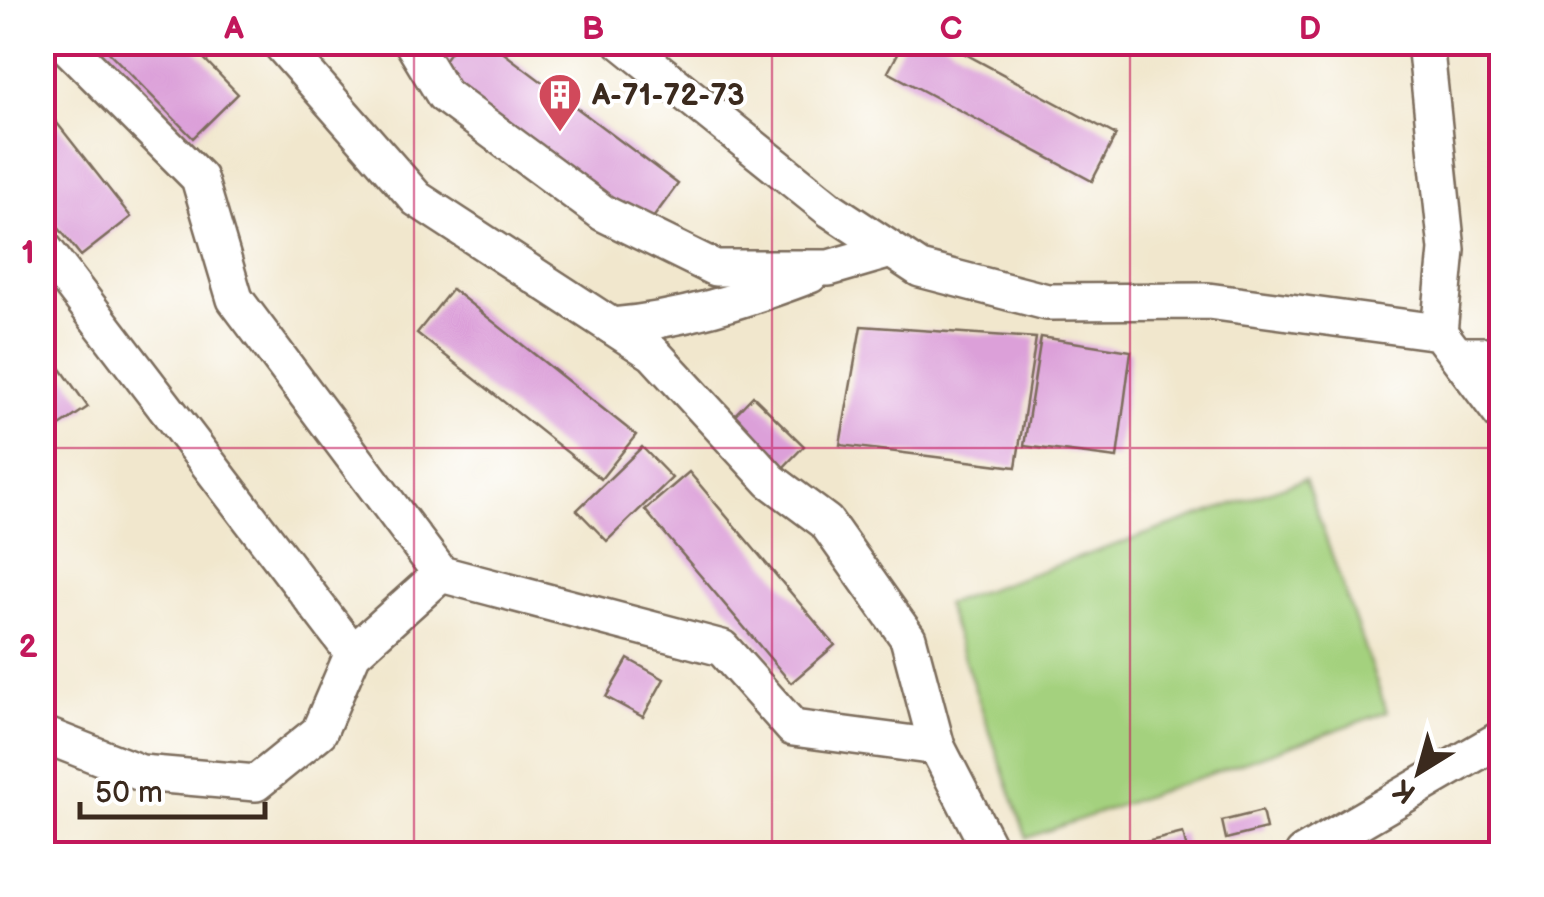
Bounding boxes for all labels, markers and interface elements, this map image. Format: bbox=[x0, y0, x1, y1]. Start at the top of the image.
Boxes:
text: A bbox=[223, 10, 244, 49]
text: B bbox=[582, 10, 604, 49]
text: C bbox=[940, 10, 962, 49]
text: D bbox=[1299, 10, 1321, 49]
building icon: A-71-72-73 bbox=[537, 72, 583, 133]
place label: A-71-72-73 bbox=[591, 78, 744, 114]
text: 1 bbox=[21, 234, 35, 273]
text: 2 bbox=[18, 628, 38, 667]
north arrow bbox=[1369, 722, 1469, 822]
scale bar bbox=[80, 757, 265, 819]
text: K bbox=[1387, 772, 1422, 810]
text: 50 m bbox=[95, 775, 163, 811]

